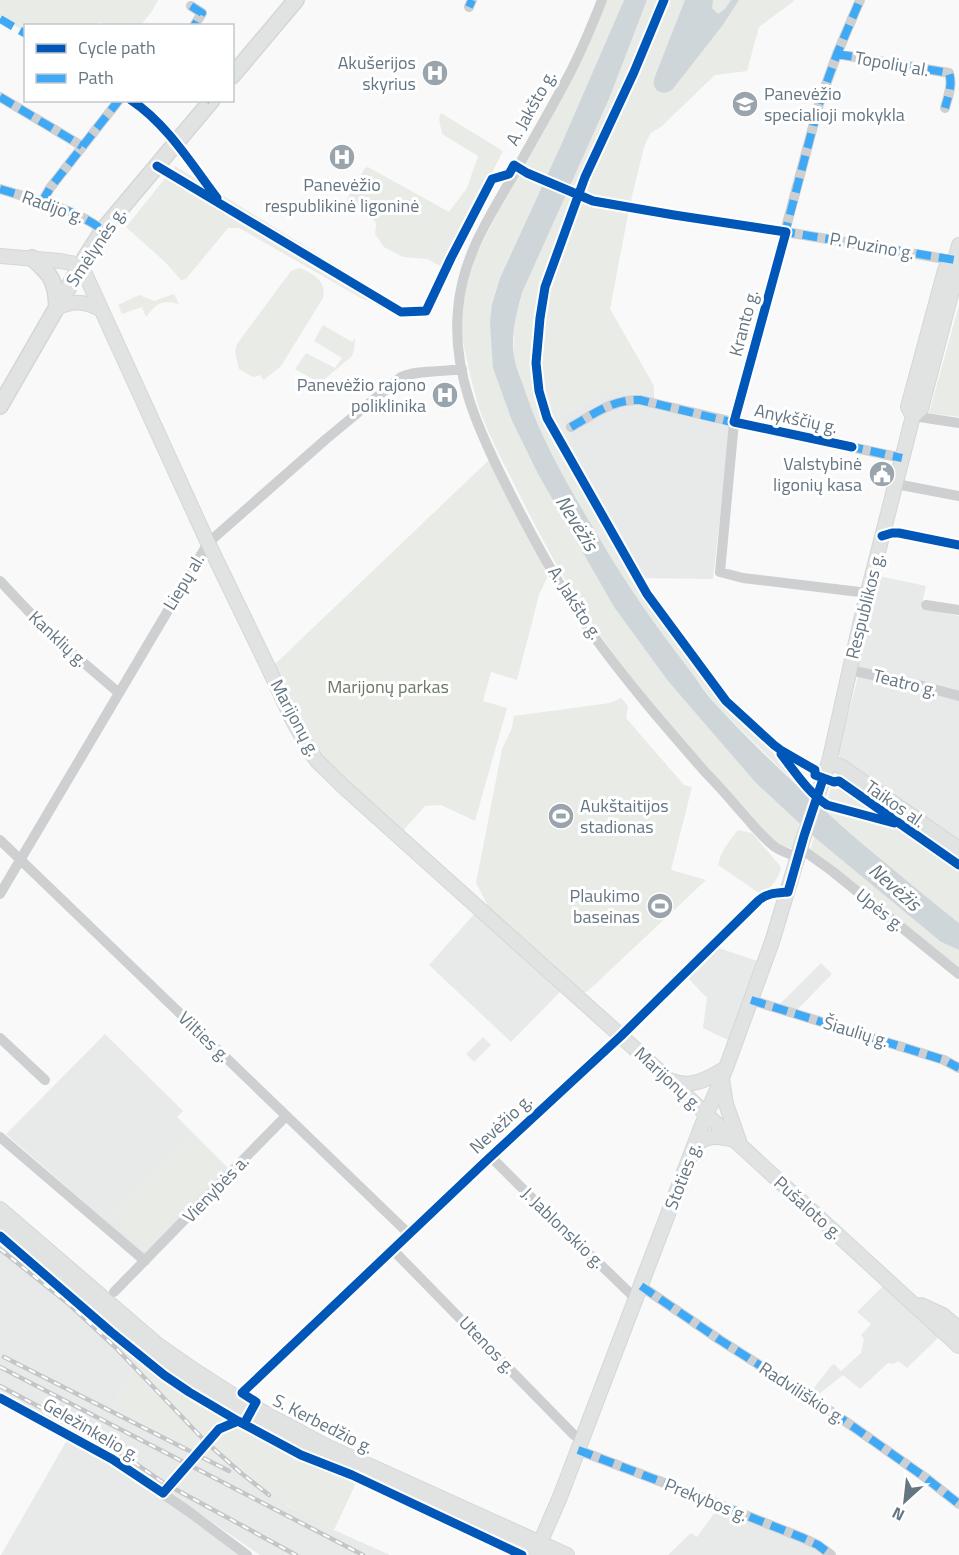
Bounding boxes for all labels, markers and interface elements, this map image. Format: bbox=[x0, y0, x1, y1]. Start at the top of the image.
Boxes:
legend bbox=[24, 24, 234, 102]
text: Cycle path bbox=[78, 34, 156, 61]
street label: Topolių al. bbox=[853, 44, 931, 83]
place label: Akušerijos skyrius bbox=[338, 49, 416, 97]
hospital icon: Akušerijos skyrius bbox=[420, 58, 450, 88]
text: Path bbox=[78, 64, 114, 91]
street label: A. Jakšto g. bbox=[499, 65, 562, 150]
place label: Panevėžio specialioji mokykla bbox=[764, 80, 905, 128]
school or university icon: Panevėžio specialioji mokykla bbox=[730, 89, 760, 119]
hospital icon: Panevėžio respublikinė ligoninė bbox=[327, 142, 357, 172]
place label: Panevėžio respublikinė ligoninė bbox=[265, 171, 419, 219]
street label: Radijo g. bbox=[18, 183, 88, 230]
street label: Smėlynės g. bbox=[59, 201, 132, 292]
street label: P. Puzino g. bbox=[828, 225, 917, 266]
street label: Kranto g. bbox=[722, 287, 765, 359]
place label: Panevėžio rajono poliklinika bbox=[297, 371, 426, 419]
hospital icon: Panevėžio rajono poliklinika bbox=[430, 380, 460, 410]
street label: Anykščių g. bbox=[752, 397, 840, 440]
place label: Valstybinė ligonių kasa bbox=[773, 450, 862, 498]
public building icon: Valstybinė ligonių kasa bbox=[867, 459, 897, 489]
water label: Nevėžis bbox=[548, 489, 607, 558]
street label: Liepų al. bbox=[156, 548, 211, 615]
street label: Respublikos g. bbox=[838, 550, 891, 662]
street label: A. Jakšto g. bbox=[542, 561, 609, 645]
street label: Kanklių g. bbox=[23, 604, 94, 673]
street label: Teatro g. bbox=[870, 662, 940, 703]
park label: Marijonų parkas bbox=[327, 673, 449, 700]
street label: Marijonų g. bbox=[264, 674, 327, 761]
street label: Taikos al. bbox=[860, 773, 931, 834]
place label: Aukštaitijos stadionas bbox=[580, 792, 669, 840]
sports icon: Aukštaitijos stadionas bbox=[546, 801, 576, 831]
water label: Nevėžis bbox=[862, 855, 929, 919]
place label: Plaukimo baseinas bbox=[569, 882, 640, 930]
street label: Upės g. bbox=[850, 882, 910, 938]
sports icon: Plaukimo baseinas bbox=[645, 891, 675, 921]
street label: Vilties g. bbox=[172, 1005, 237, 1068]
street label: Šiaulių g. bbox=[820, 1009, 892, 1054]
street label: Marijonų g. bbox=[628, 1040, 708, 1117]
street label: Nevėžio g. bbox=[463, 1087, 538, 1160]
street label: Stoties g. bbox=[657, 1138, 708, 1213]
street label: Vienybės a. bbox=[176, 1149, 255, 1229]
street label: Pušaloto g. bbox=[768, 1169, 849, 1246]
street label: J. Jablonskio g. bbox=[515, 1181, 611, 1275]
street label: Utenos g. bbox=[453, 1310, 522, 1380]
street label: Radviliškio g. bbox=[754, 1355, 851, 1431]
street label: S. Kerbedžio g. bbox=[268, 1387, 378, 1460]
street label: Geležinkelio g. bbox=[38, 1391, 145, 1468]
street label: Prekybos g. bbox=[661, 1471, 752, 1528]
north arrow bbox=[875, 1471, 935, 1531]
text: N bbox=[888, 1501, 909, 1528]

